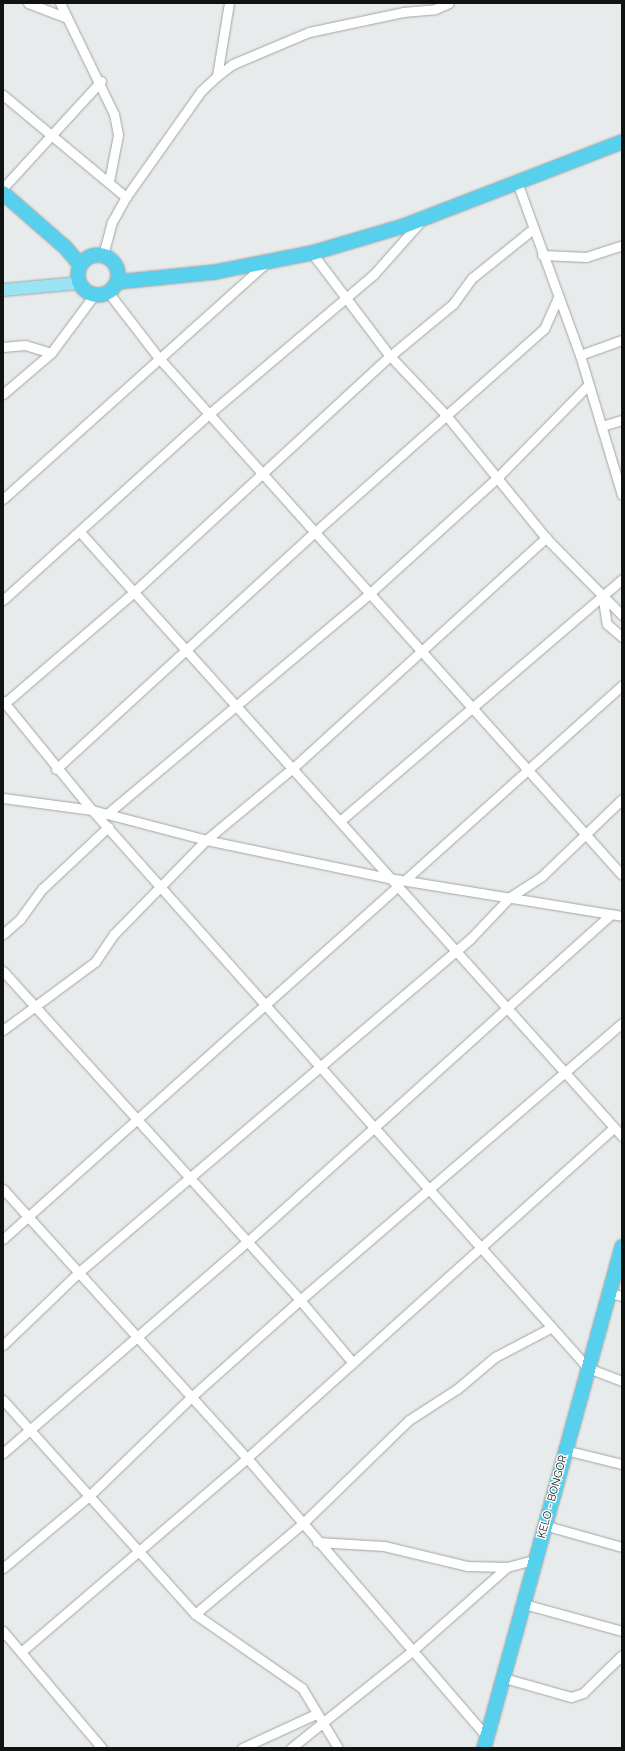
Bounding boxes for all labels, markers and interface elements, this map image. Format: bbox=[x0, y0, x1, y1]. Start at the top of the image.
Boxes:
street label: KELO - BONGOR bbox=[536, 1454, 570, 1540]

